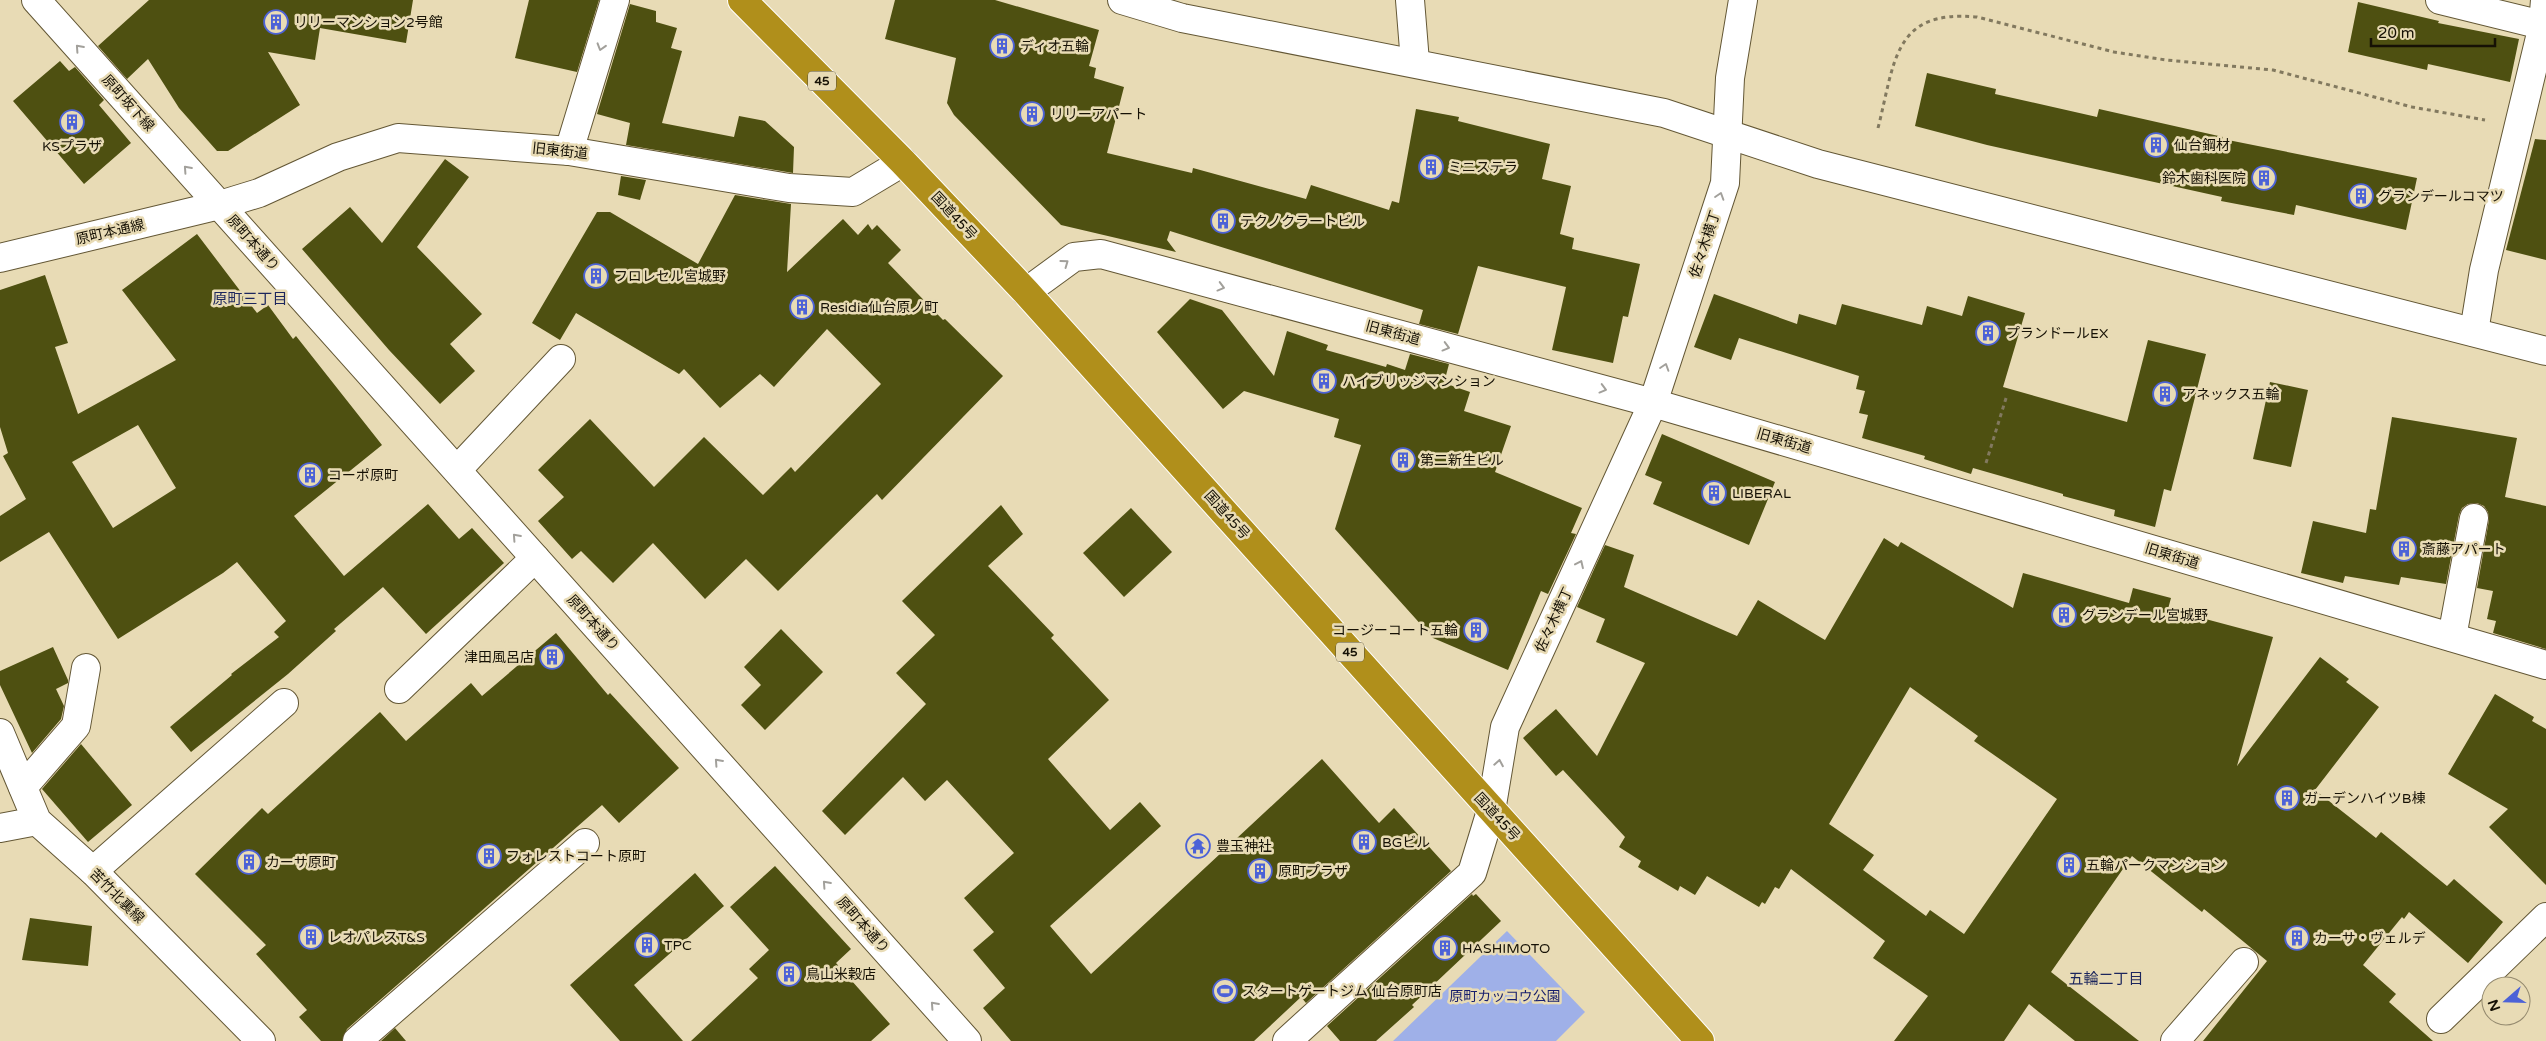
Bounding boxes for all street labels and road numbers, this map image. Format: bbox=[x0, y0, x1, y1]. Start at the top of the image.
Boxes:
street label: 原町坂下線 bbox=[98, 71, 158, 135]
road number: 45 bbox=[808, 72, 836, 90]
street label: 旧東街道 bbox=[531, 140, 589, 162]
street label: 国道45号 bbox=[927, 188, 981, 244]
street label: 佐々木横丁 bbox=[1686, 208, 1724, 280]
street label: 原町本通り bbox=[223, 211, 283, 275]
street label: 原町本通線 bbox=[74, 216, 146, 248]
street label: 旧東街道 bbox=[1364, 318, 1422, 348]
street label: 旧東街道 bbox=[1755, 425, 1813, 457]
street label: 国道45号 bbox=[1201, 487, 1253, 543]
street label: 旧東街道 bbox=[2143, 540, 2201, 572]
street label: 佐々木横丁 bbox=[1532, 585, 1576, 655]
street label: 原町本通り bbox=[563, 591, 623, 655]
road number: 45 bbox=[1336, 642, 1364, 662]
street label: 国道45号 bbox=[1470, 789, 1524, 845]
street label: 苦竹北裏線 bbox=[86, 865, 148, 927]
street label: 原町本通り bbox=[833, 893, 893, 957]

